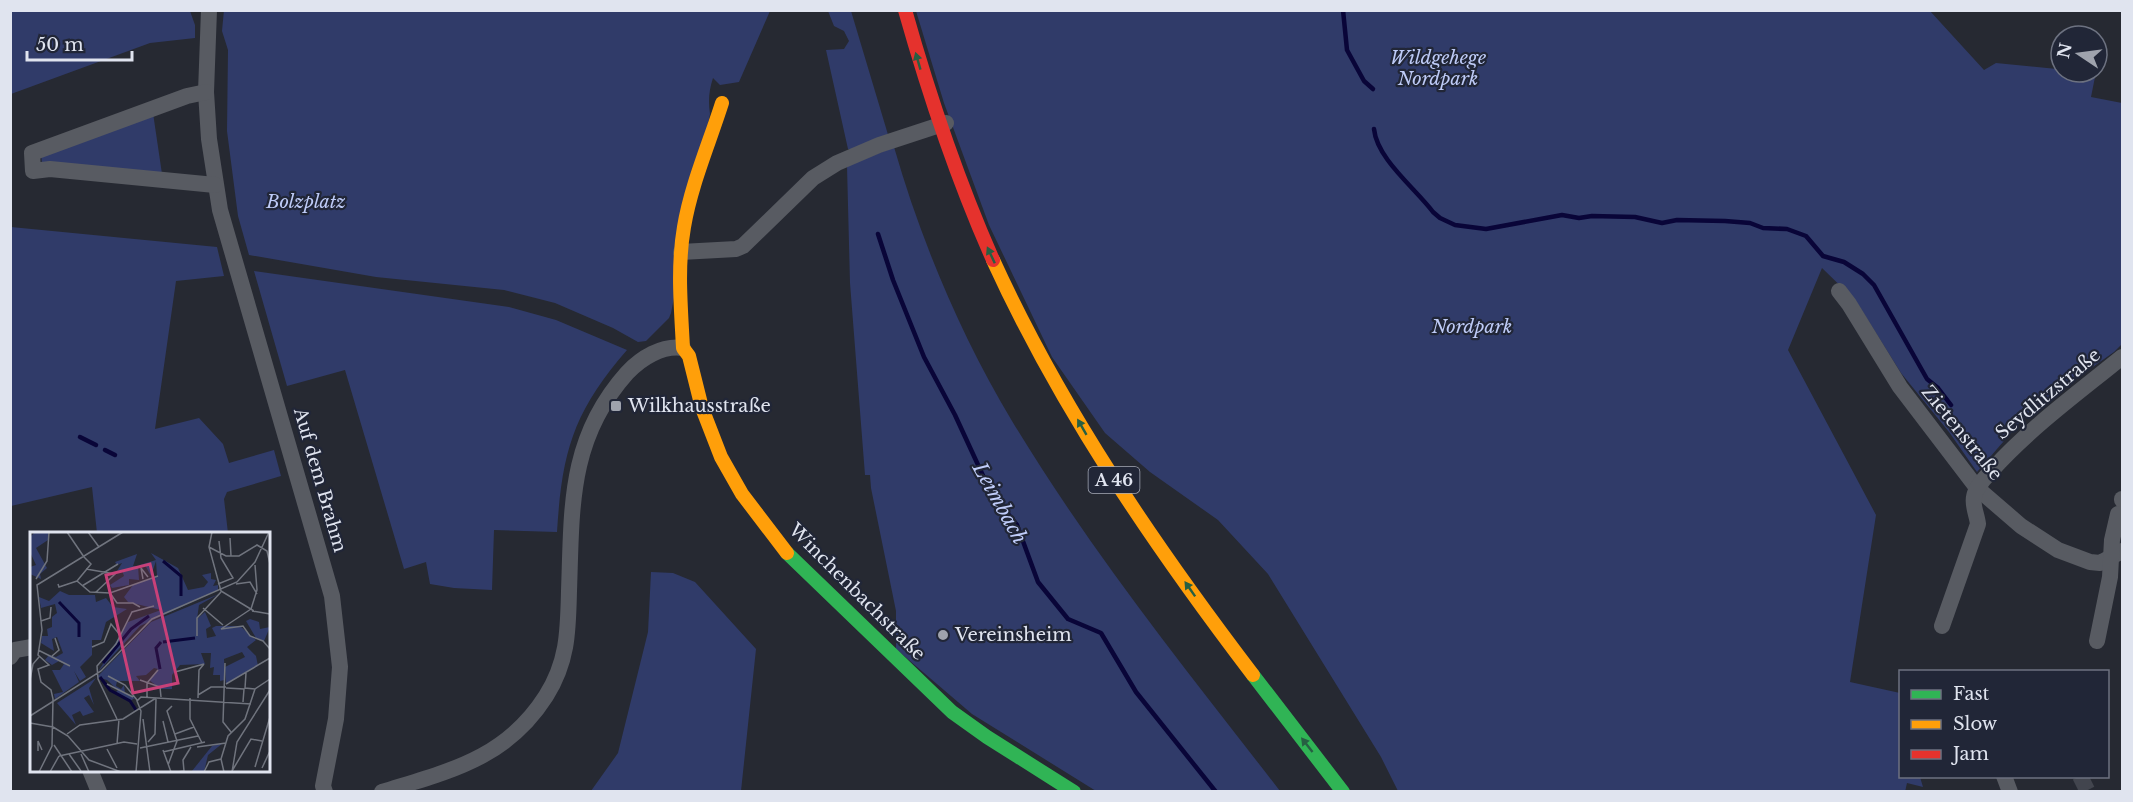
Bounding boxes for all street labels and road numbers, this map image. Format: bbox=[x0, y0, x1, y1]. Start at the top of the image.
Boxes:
street label: Seydlitzstraße bbox=[1991, 344, 2105, 444]
street label: Zietenstraße bbox=[1917, 381, 2007, 485]
street label: Auf dem Brahm bbox=[289, 404, 351, 555]
road number: A 46 bbox=[1088, 467, 1140, 493]
street label: Winchenbachstraße bbox=[783, 518, 930, 665]

